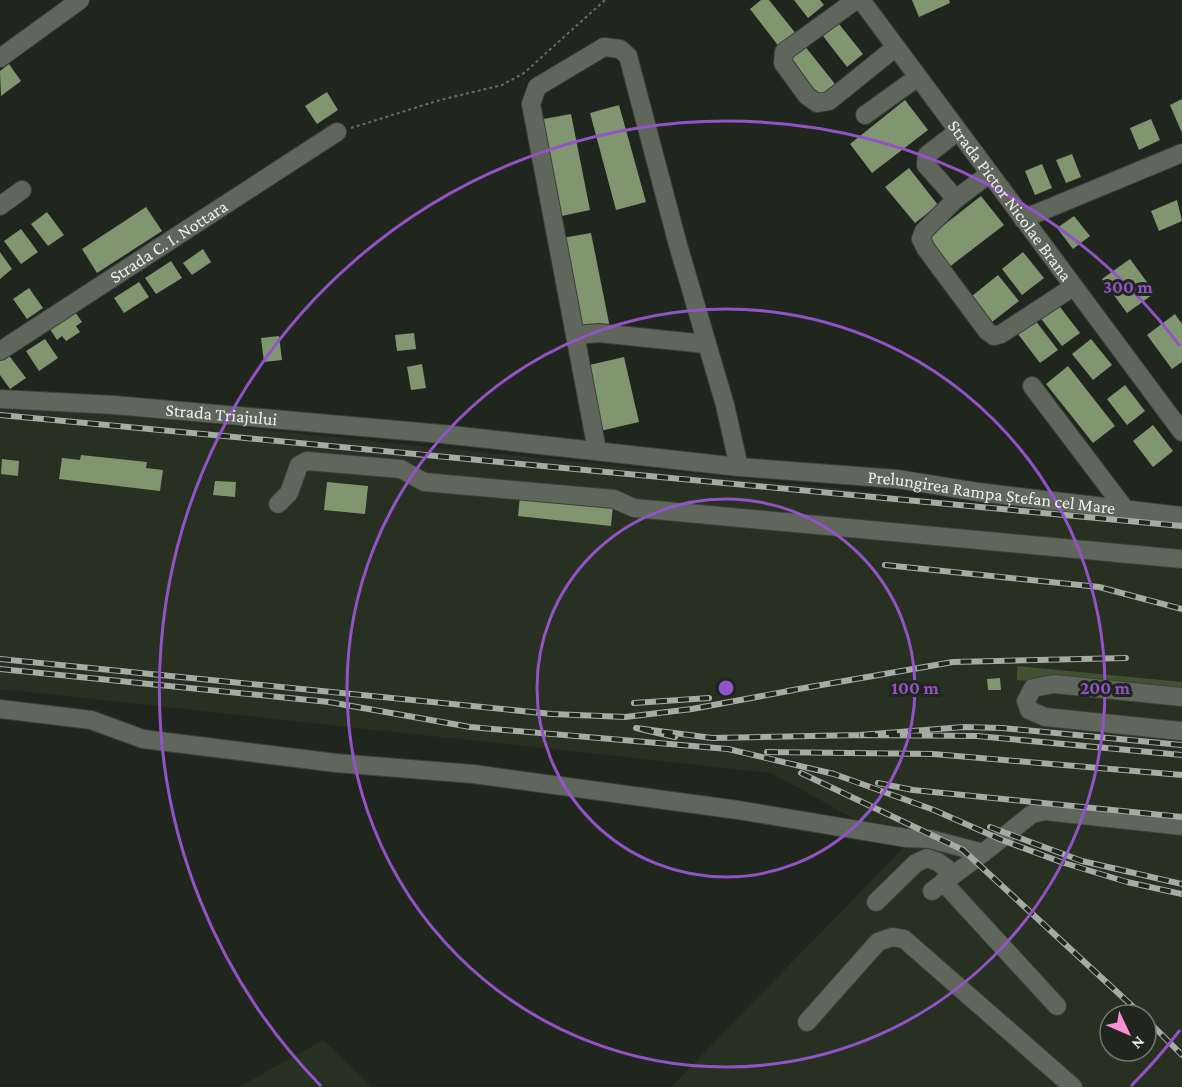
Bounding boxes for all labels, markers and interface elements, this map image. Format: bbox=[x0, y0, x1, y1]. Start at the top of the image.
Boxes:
street label: Strada Pictor Nicolae Brana bbox=[944, 116, 1076, 285]
street label: Strada C. I. Nottara bbox=[106, 196, 231, 287]
text: 300 m bbox=[1103, 277, 1153, 297]
street label: Strada Triajului bbox=[165, 400, 278, 429]
street label: Prelungirea Rampa Ștefan cel Mare bbox=[867, 467, 1116, 518]
centre of rings bbox=[716, 678, 736, 698]
text: 100 m bbox=[891, 678, 939, 698]
text: 200 m bbox=[1080, 678, 1131, 698]
north arrow bbox=[1098, 1003, 1158, 1063]
text: N bbox=[1128, 1033, 1148, 1053]

